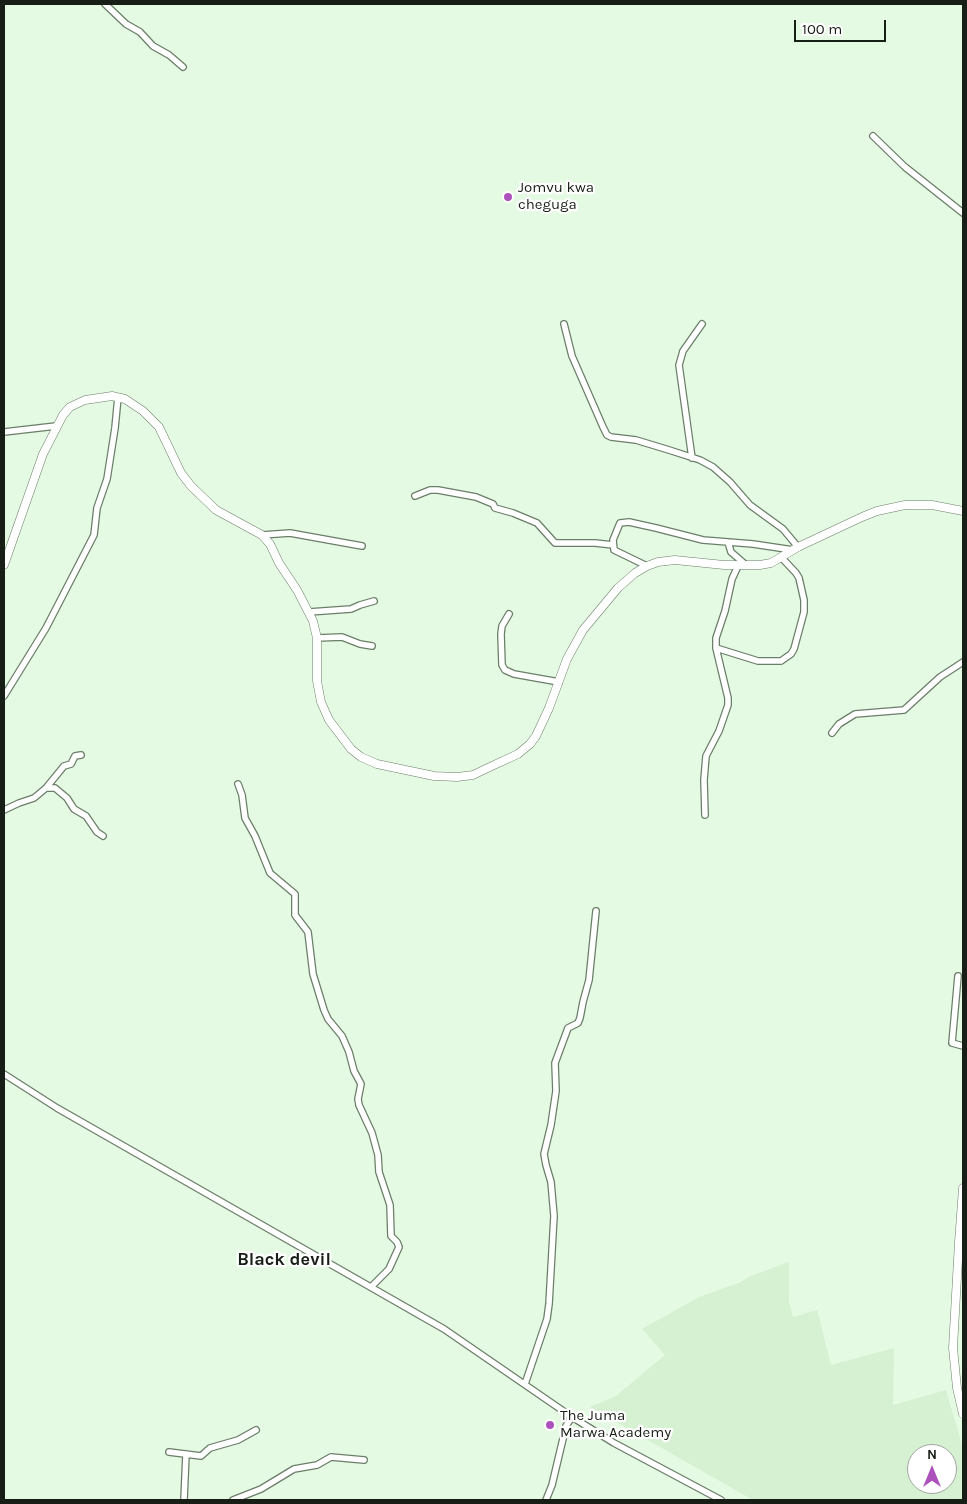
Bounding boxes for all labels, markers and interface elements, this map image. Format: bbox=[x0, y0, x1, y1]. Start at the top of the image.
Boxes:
scale bar bbox=[797, 10, 890, 42]
text: 100 m bbox=[802, 20, 842, 38]
place label: Jomvu kwa cheguga bbox=[518, 179, 594, 214]
marker: Jomvu kwa cheguga bbox=[502, 191, 514, 203]
district label: Black devil bbox=[237, 1249, 331, 1271]
place label: The Juma Marwa Academy bbox=[560, 1407, 671, 1442]
marker: The Juma Marwa Academy bbox=[544, 1419, 556, 1431]
north arrow bbox=[907, 1444, 957, 1494]
text: N bbox=[927, 1446, 937, 1463]

